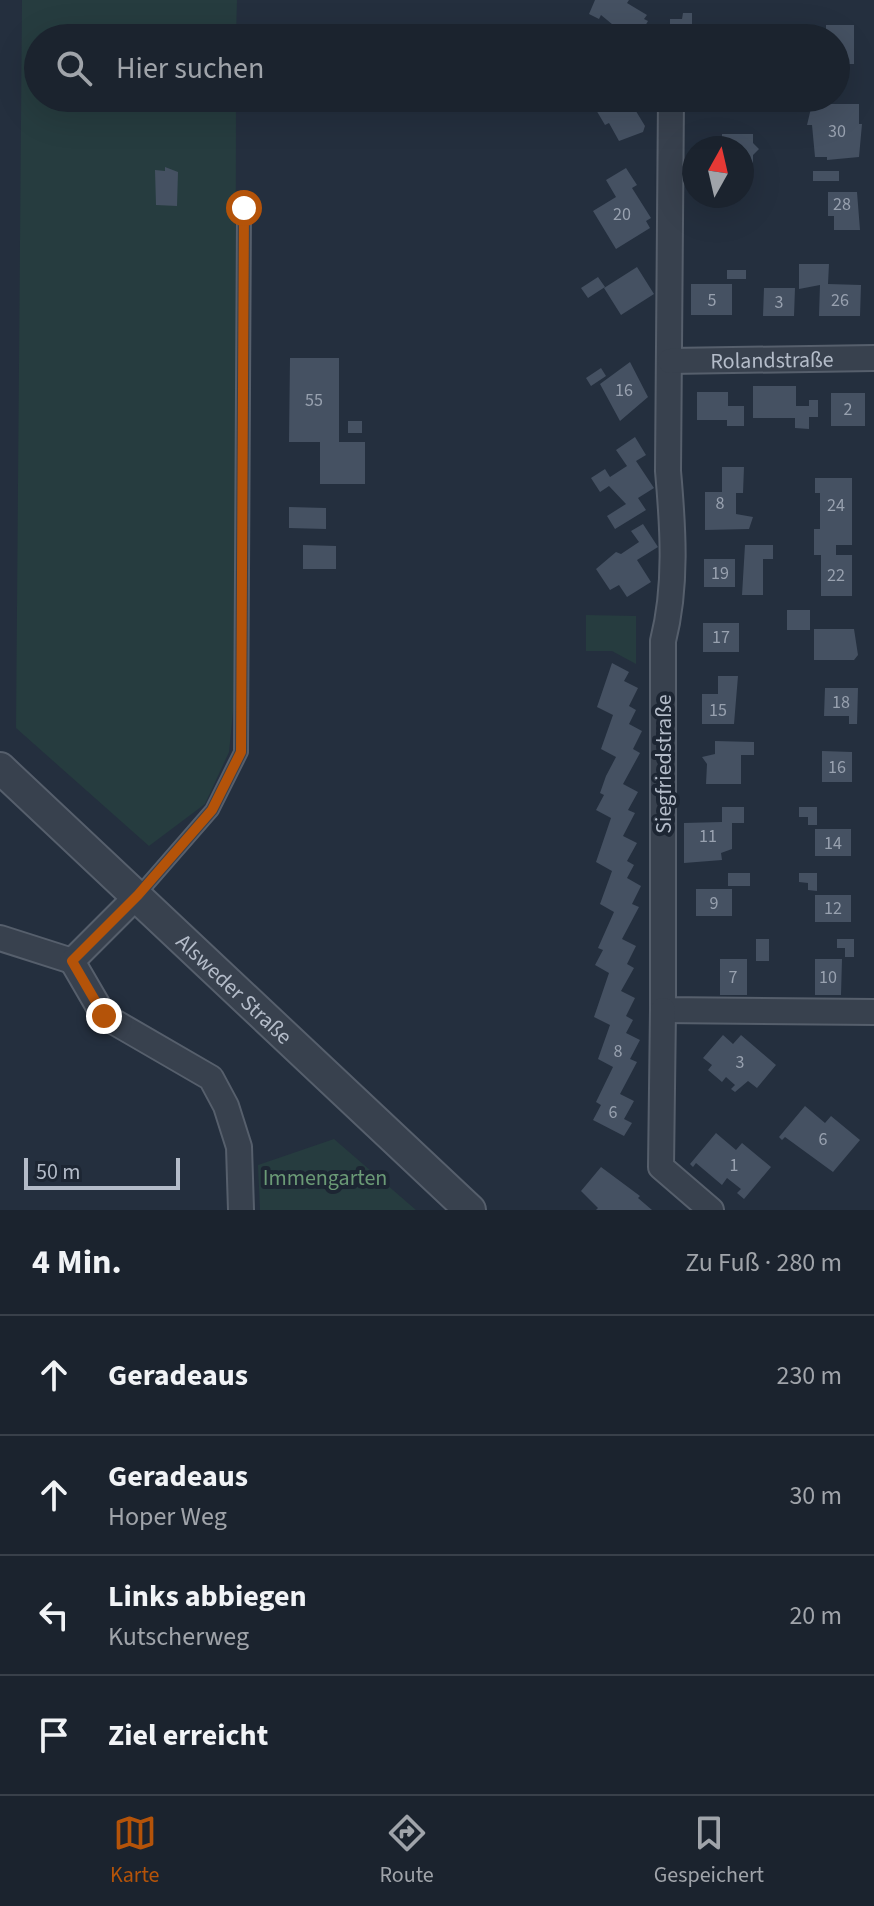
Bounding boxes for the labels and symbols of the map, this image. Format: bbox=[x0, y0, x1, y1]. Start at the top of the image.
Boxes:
house number: 30 bbox=[828, 119, 846, 144]
north arrow bbox=[682, 136, 754, 208]
route start bbox=[226, 190, 262, 226]
house number: 28 bbox=[833, 192, 851, 217]
house number: 20 bbox=[613, 202, 631, 227]
house number: 5 bbox=[708, 288, 717, 313]
house number: 26 bbox=[831, 288, 849, 313]
house number: 3 bbox=[775, 290, 784, 315]
street label: Rolandstraße bbox=[710, 344, 834, 377]
house number: 16 bbox=[615, 378, 633, 403]
house number: 55 bbox=[305, 388, 323, 413]
house number: 2 bbox=[844, 397, 853, 422]
house number: 8 bbox=[716, 491, 725, 516]
house number: 24 bbox=[827, 493, 845, 518]
house number: 19 bbox=[711, 561, 729, 586]
house number: 22 bbox=[827, 563, 845, 588]
house number: 17 bbox=[712, 625, 730, 650]
house number: 18 bbox=[832, 690, 850, 715]
street label: Siegfriedstraße bbox=[648, 694, 680, 834]
house number: 15 bbox=[709, 698, 727, 723]
house number: 16 bbox=[828, 755, 846, 780]
house number: 11 bbox=[699, 824, 717, 849]
house number: 14 bbox=[824, 831, 842, 856]
house number: 9 bbox=[710, 891, 719, 916]
house number: 12 bbox=[824, 896, 842, 921]
street label: Alsweder Straße bbox=[169, 927, 299, 1052]
house number: 7 bbox=[729, 965, 738, 990]
house number: 10 bbox=[819, 965, 837, 990]
route end bbox=[86, 998, 122, 1034]
house number: 8 bbox=[614, 1039, 623, 1064]
house number: 3 bbox=[736, 1050, 745, 1075]
house number: 6 bbox=[609, 1100, 618, 1125]
house number: 6 bbox=[819, 1127, 828, 1152]
house number: 1 bbox=[730, 1153, 738, 1178]
scale bar bbox=[24, 1154, 180, 1190]
park label: Immengarten bbox=[263, 1162, 387, 1194]

